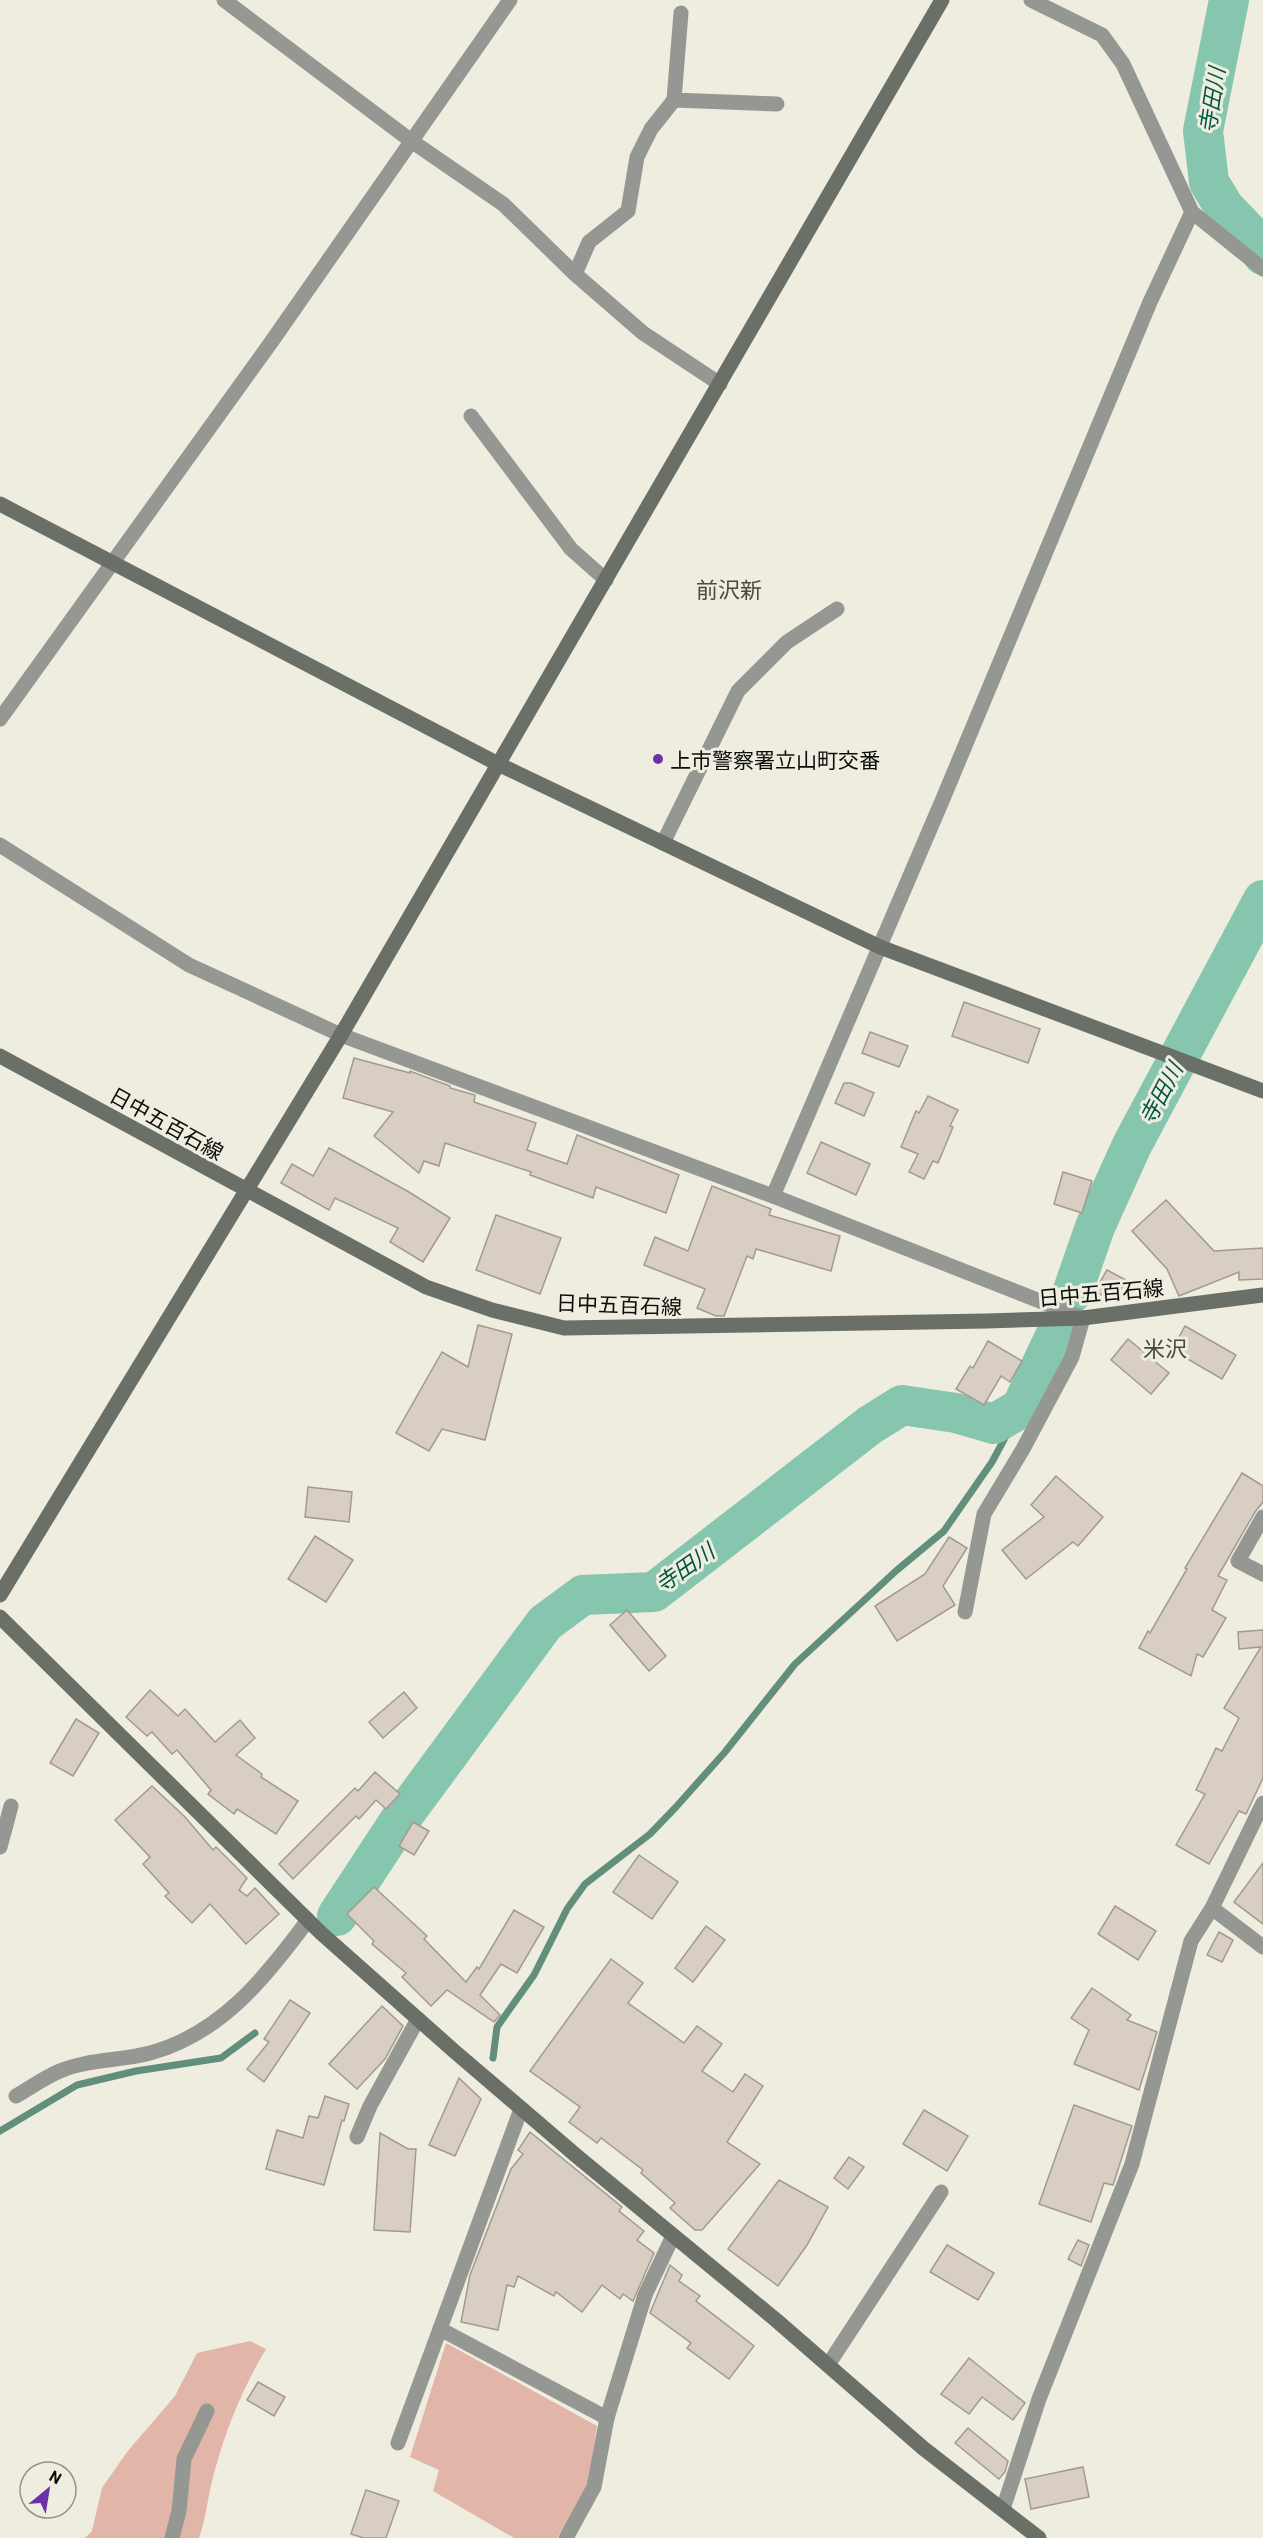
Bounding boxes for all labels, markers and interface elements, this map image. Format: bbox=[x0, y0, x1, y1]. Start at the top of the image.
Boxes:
water label: 寺田川 bbox=[1193, 63, 1229, 135]
district label: 前沢新 bbox=[696, 576, 762, 602]
place label: 上市警察署立山町交番 bbox=[670, 747, 880, 772]
marker: 上市警察署立山町交番 bbox=[651, 752, 665, 766]
water label: 寺田川 bbox=[1133, 1056, 1188, 1128]
street label: 日中五百石線 bbox=[106, 1082, 228, 1164]
street label: 日中五百石線 bbox=[1037, 1274, 1165, 1310]
street label: 日中五百石線 bbox=[556, 1289, 682, 1319]
district label: 米沢 bbox=[1143, 1335, 1187, 1361]
water label: 寺田川 bbox=[650, 1536, 720, 1597]
north arrow bbox=[18, 2460, 78, 2520]
text: N bbox=[46, 2466, 65, 2487]

